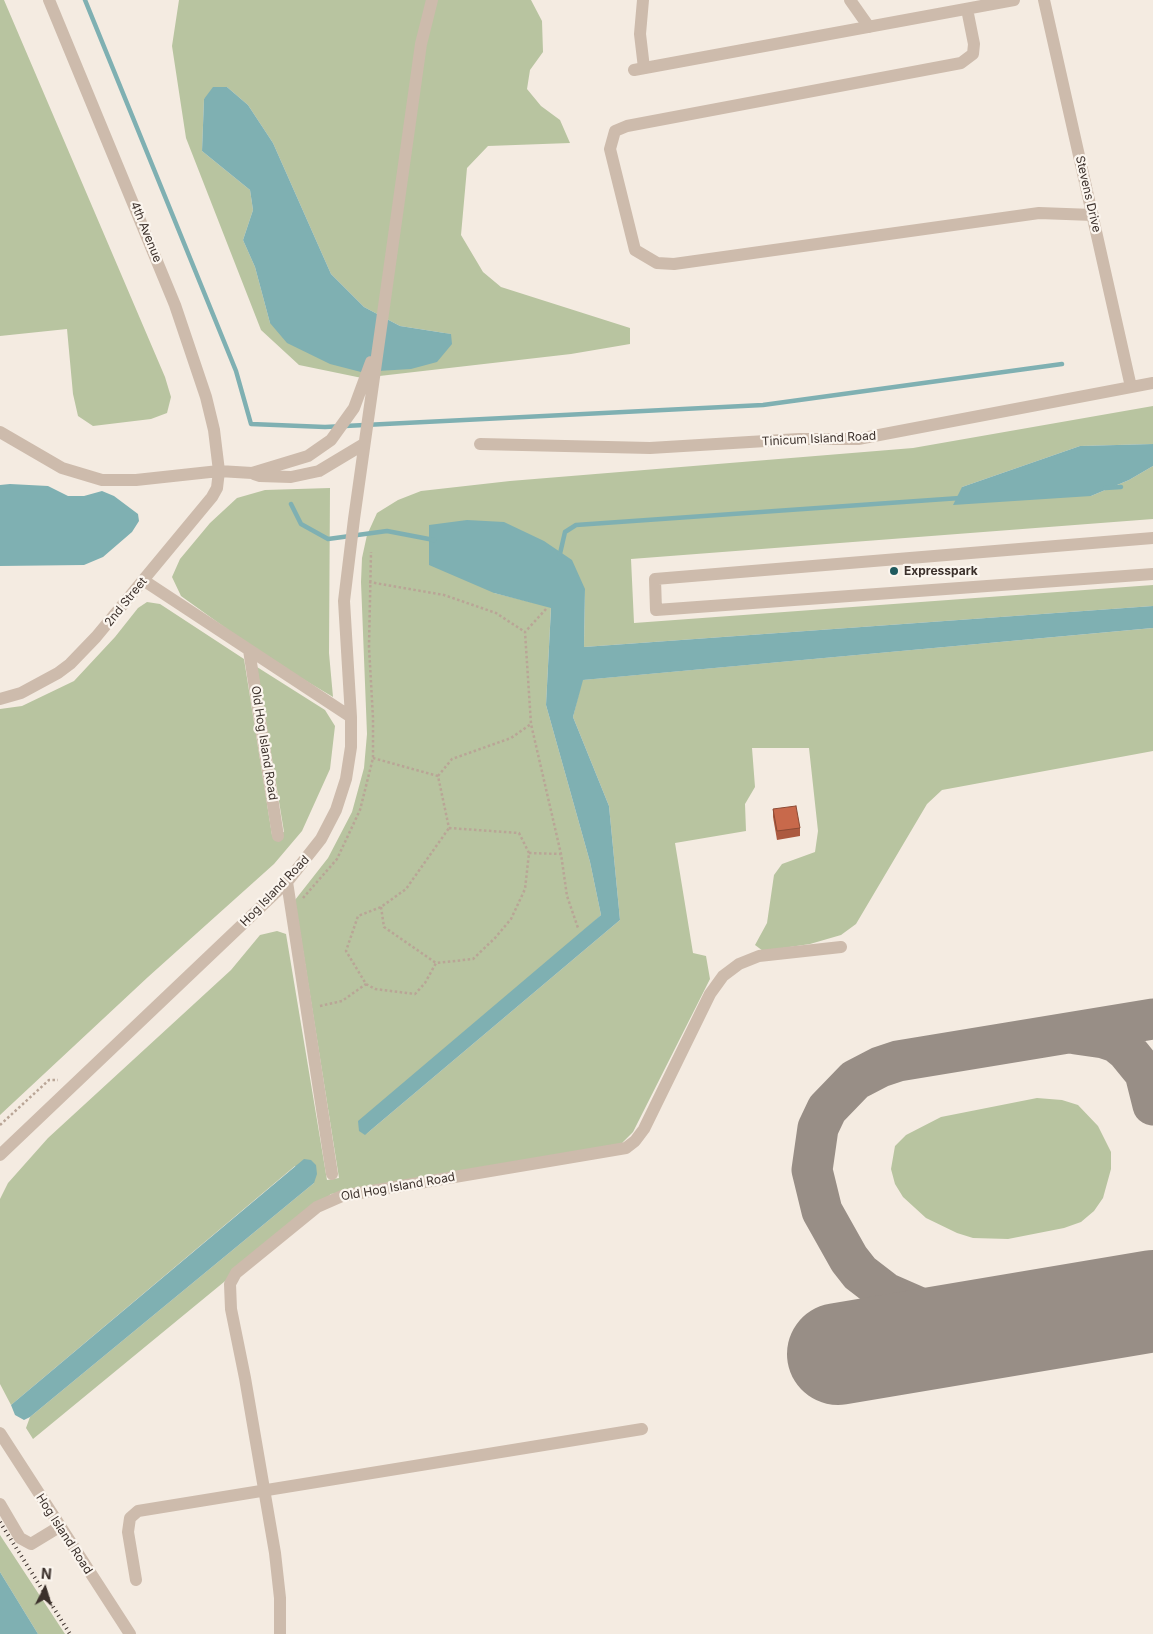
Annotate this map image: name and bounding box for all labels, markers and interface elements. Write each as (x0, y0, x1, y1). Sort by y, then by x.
street label: Stevens Drive (1072, 154, 1104, 234)
street label: 4th Avenue (127, 199, 165, 265)
street label: Tinicum Island Road (761, 429, 877, 449)
place label: Expresspark (904, 564, 978, 578)
marker: Expresspark (888, 565, 900, 577)
street label: 2nd Street (102, 575, 150, 629)
street label: Old Hog Island Road (248, 685, 280, 801)
street label: Hog Island Road (238, 853, 312, 929)
street label: Old Hog Island Road (340, 1170, 456, 1204)
street label: Hog Island Road (33, 1491, 95, 1577)
north arrow (20, 1564, 70, 1614)
text: N (40, 1565, 52, 1582)

